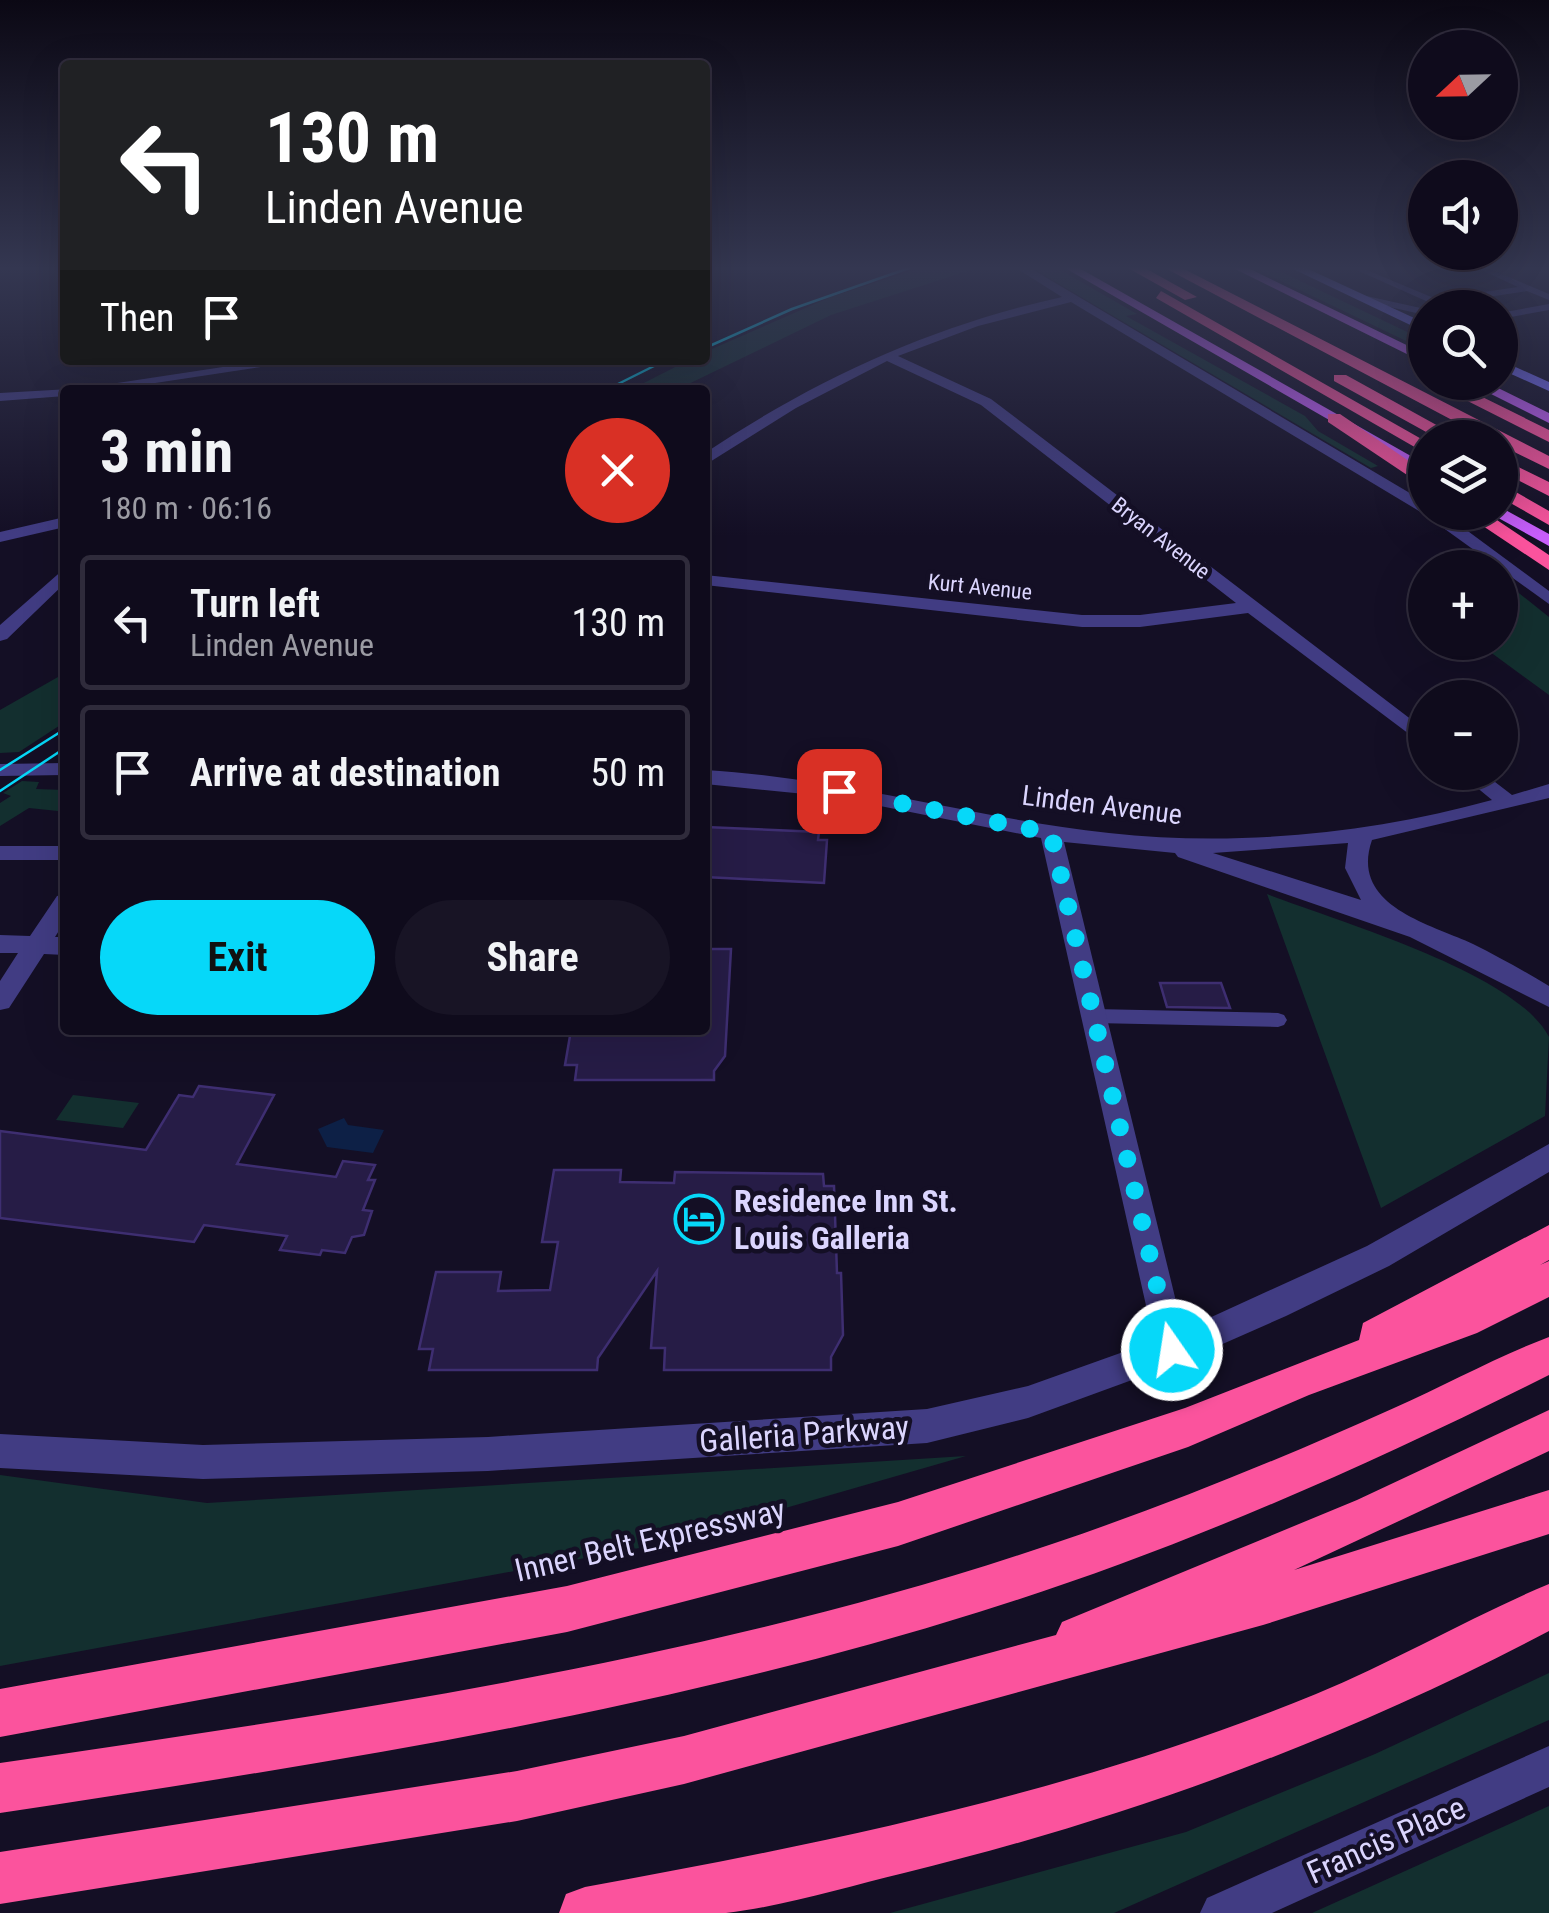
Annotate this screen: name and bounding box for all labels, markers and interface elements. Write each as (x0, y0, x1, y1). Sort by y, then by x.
north arrow (1408, 30, 1518, 140)
map controls (1408, 30, 1518, 790)
text: 130 m (265, 97, 439, 179)
icon: left (100, 100, 230, 230)
button: sound (1408, 160, 1518, 270)
text: Linden Avenue (265, 181, 524, 234)
icon: arrive (194, 290, 249, 345)
button: search (1408, 290, 1518, 400)
text: Then (100, 296, 174, 340)
text: 3 min (100, 416, 233, 487)
button: close (565, 418, 670, 523)
button: layers (1408, 420, 1518, 530)
text: 180 m · 06:16 (100, 489, 272, 527)
street label: Bryan Avenue (1107, 492, 1215, 584)
button: + (1408, 550, 1518, 660)
street label: Kurt Avenue (927, 569, 1033, 605)
text: Turn left (190, 582, 320, 626)
icon: left (105, 595, 160, 650)
text: 130 m (571, 601, 665, 645)
text: Linden Avenue (190, 626, 374, 664)
button: − (1408, 680, 1518, 790)
icon: arrive (105, 745, 160, 800)
pin (797, 749, 882, 834)
text: Arrive at destination (190, 751, 500, 795)
text: 50 m (590, 751, 665, 795)
icon: arrive (812, 764, 867, 819)
street label: Linden Avenue (1020, 779, 1184, 831)
button: Exit (100, 900, 375, 1015)
button: Share (395, 900, 670, 1015)
place label: Residence Inn St. Louis Galleria (734, 1182, 958, 1257)
hotel icon: Residence Inn St. Louis Galleria (673, 1193, 725, 1245)
position arrow (1120, 1298, 1224, 1402)
street label: Galleria Parkway (698, 1408, 910, 1460)
street label: Inner Belt Expressway (511, 1490, 789, 1590)
street label: Francis Place (1301, 1788, 1471, 1892)

